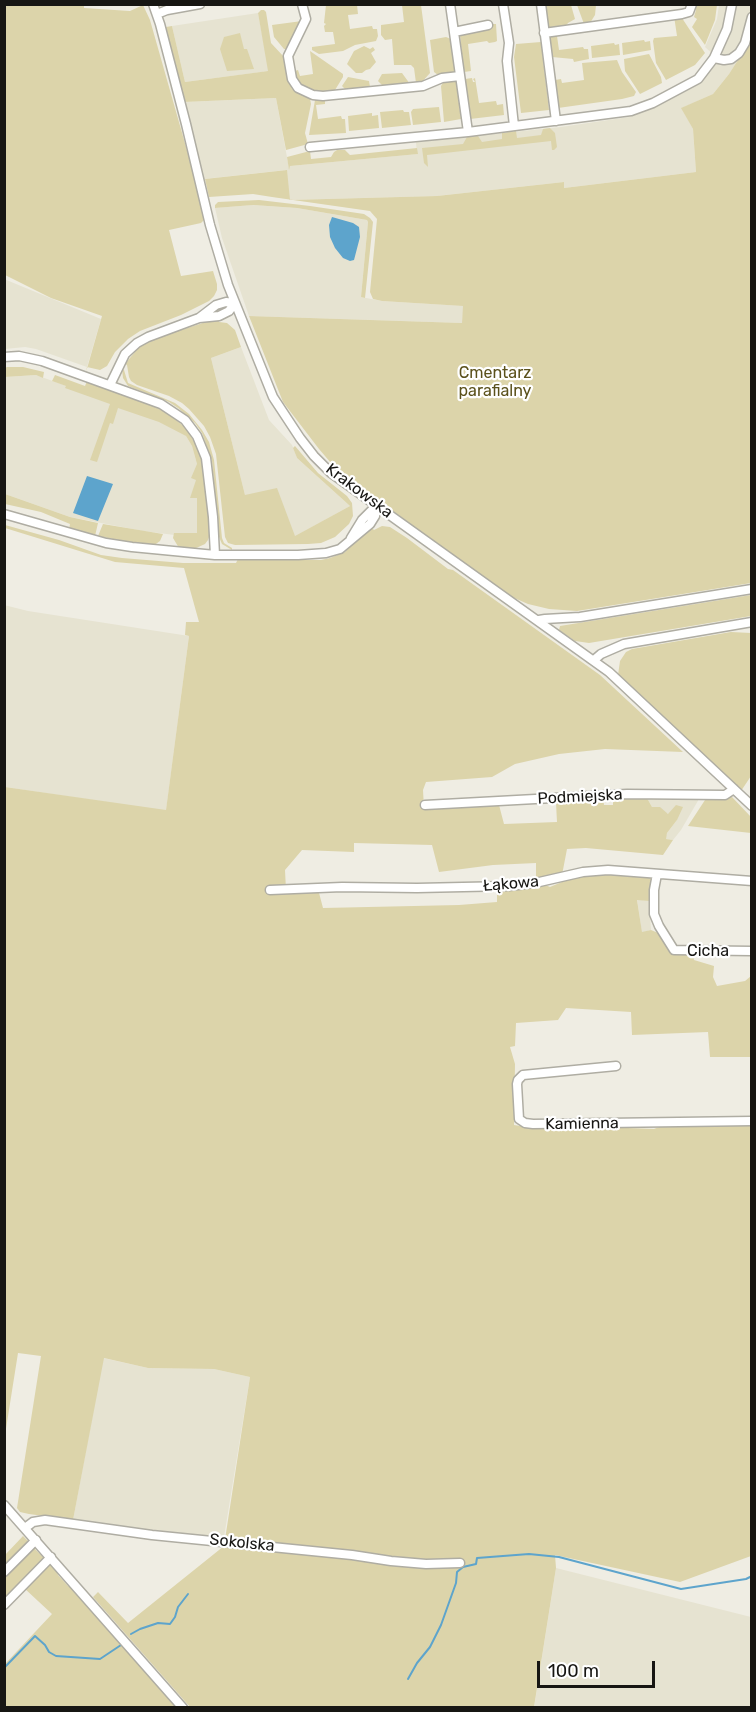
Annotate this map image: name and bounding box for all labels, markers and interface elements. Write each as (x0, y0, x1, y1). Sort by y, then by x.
park label: Cmentarz parafialny (459, 363, 531, 401)
street label: Krakowska (322, 460, 396, 522)
street label: Podmiejska (537, 785, 623, 809)
street label: Łąkowa (482, 872, 540, 896)
street label: Cicha (687, 941, 729, 961)
street label: Kamienna (545, 1114, 619, 1134)
street label: Sokolska (209, 1530, 275, 1556)
scale bar (540, 1649, 658, 1687)
text: 100 m (548, 1660, 599, 1682)

